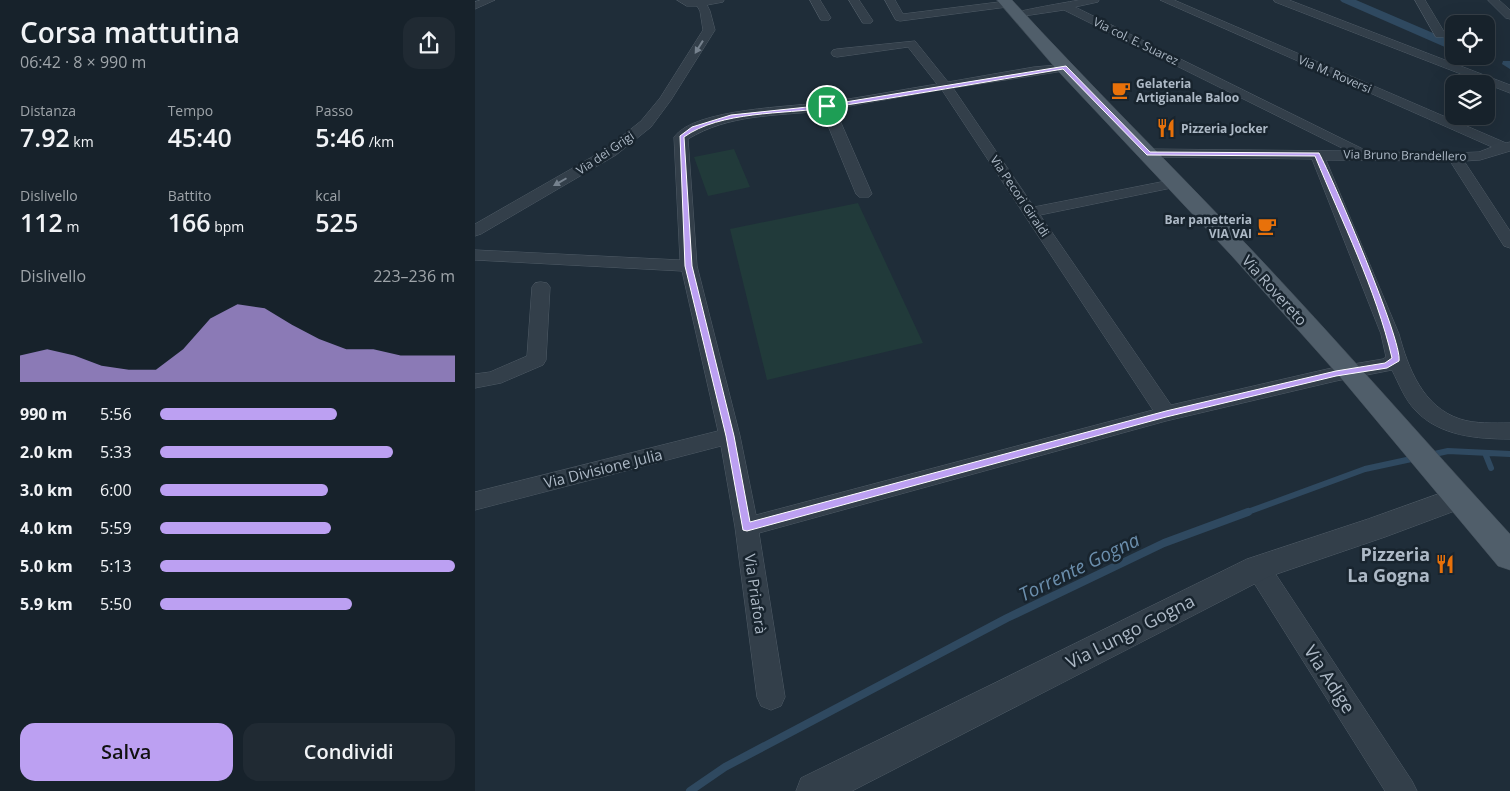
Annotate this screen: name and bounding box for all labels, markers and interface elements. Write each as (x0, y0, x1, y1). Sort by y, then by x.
text: Corsa mattutina (20, 13, 240, 51)
street label: Via col. E. Suarez (1090, 13, 1182, 69)
map controls (1445, 15, 1495, 125)
button: locate (1445, 15, 1495, 65)
button: share (403, 17, 455, 69)
one-way arrow (694, 40, 703, 53)
text: 06:42 · 8 × 990 m (20, 51, 146, 73)
street label: Via M. Roversi (1296, 51, 1374, 97)
place label: Gelateria Artigianale Baloo (1136, 75, 1239, 106)
button: layers (1445, 75, 1495, 125)
cafe icon: Gelateria Artigianale Baloo (1110, 79, 1132, 101)
pin (806, 85, 848, 127)
icon: arrive (813, 92, 841, 120)
text: Distanza (20, 101, 76, 120)
text: Tempo (168, 101, 213, 120)
text: Passo (315, 101, 353, 120)
restaurant icon: Pizzeria Jocker (1155, 117, 1177, 139)
text: 7.92 (20, 120, 70, 154)
text: 45:40 (168, 120, 232, 154)
text: 5:46 (315, 120, 365, 154)
place label: Pizzeria Jocker (1181, 120, 1269, 137)
street label: Via dei Grigi (573, 127, 637, 179)
text: km (70, 132, 94, 151)
text: /km (365, 132, 394, 151)
street label: Via Bruno Brandellero (1343, 145, 1467, 165)
street label: Via Pecori Giraldi (986, 152, 1054, 240)
one-way arrow (553, 177, 566, 186)
text: Dislivello (20, 186, 78, 205)
text: Battito (168, 186, 211, 205)
text: kcal (315, 186, 341, 205)
text: 112 (20, 205, 63, 239)
text: 166 (168, 205, 211, 239)
text: 525 (315, 205, 358, 239)
place label: Bar panetteria VIA VAI (1164, 211, 1252, 242)
cafe icon: Bar panetteria VIA VAI (1256, 215, 1278, 237)
text: m (63, 217, 80, 236)
text: bpm (211, 217, 244, 236)
street label: Via Rovereto (1238, 251, 1312, 329)
text: Dislivello (20, 265, 86, 287)
text: 223–236 m (373, 265, 455, 287)
text: 990 m (20, 403, 67, 425)
text: 5:56 (100, 403, 132, 425)
text: 2.0 km (20, 441, 73, 463)
text: 5:33 (100, 441, 132, 463)
street label: Via Divisione Julia (542, 444, 664, 492)
text: 3.0 km (20, 479, 73, 501)
text: 6:00 (100, 479, 132, 501)
text: 4.0 km (20, 517, 73, 539)
text: 5:59 (100, 517, 132, 539)
water label: Torrente Gogna (1014, 526, 1144, 607)
place label: Pizzeria La Gogna (1347, 542, 1430, 587)
street label: Via Priaforà (740, 553, 772, 635)
restaurant icon: Pizzeria La Gogna (1434, 553, 1456, 575)
text: 5.0 km (20, 555, 73, 577)
text: 5:13 (100, 555, 132, 577)
street label: Via Lungo Gogna (1062, 588, 1198, 674)
text: 5.9 km (20, 593, 73, 615)
text: 5:50 (100, 593, 132, 615)
street label: Via Adige (1299, 640, 1361, 718)
button: Salva (20, 723, 233, 781)
button: Condividi (243, 723, 455, 781)

